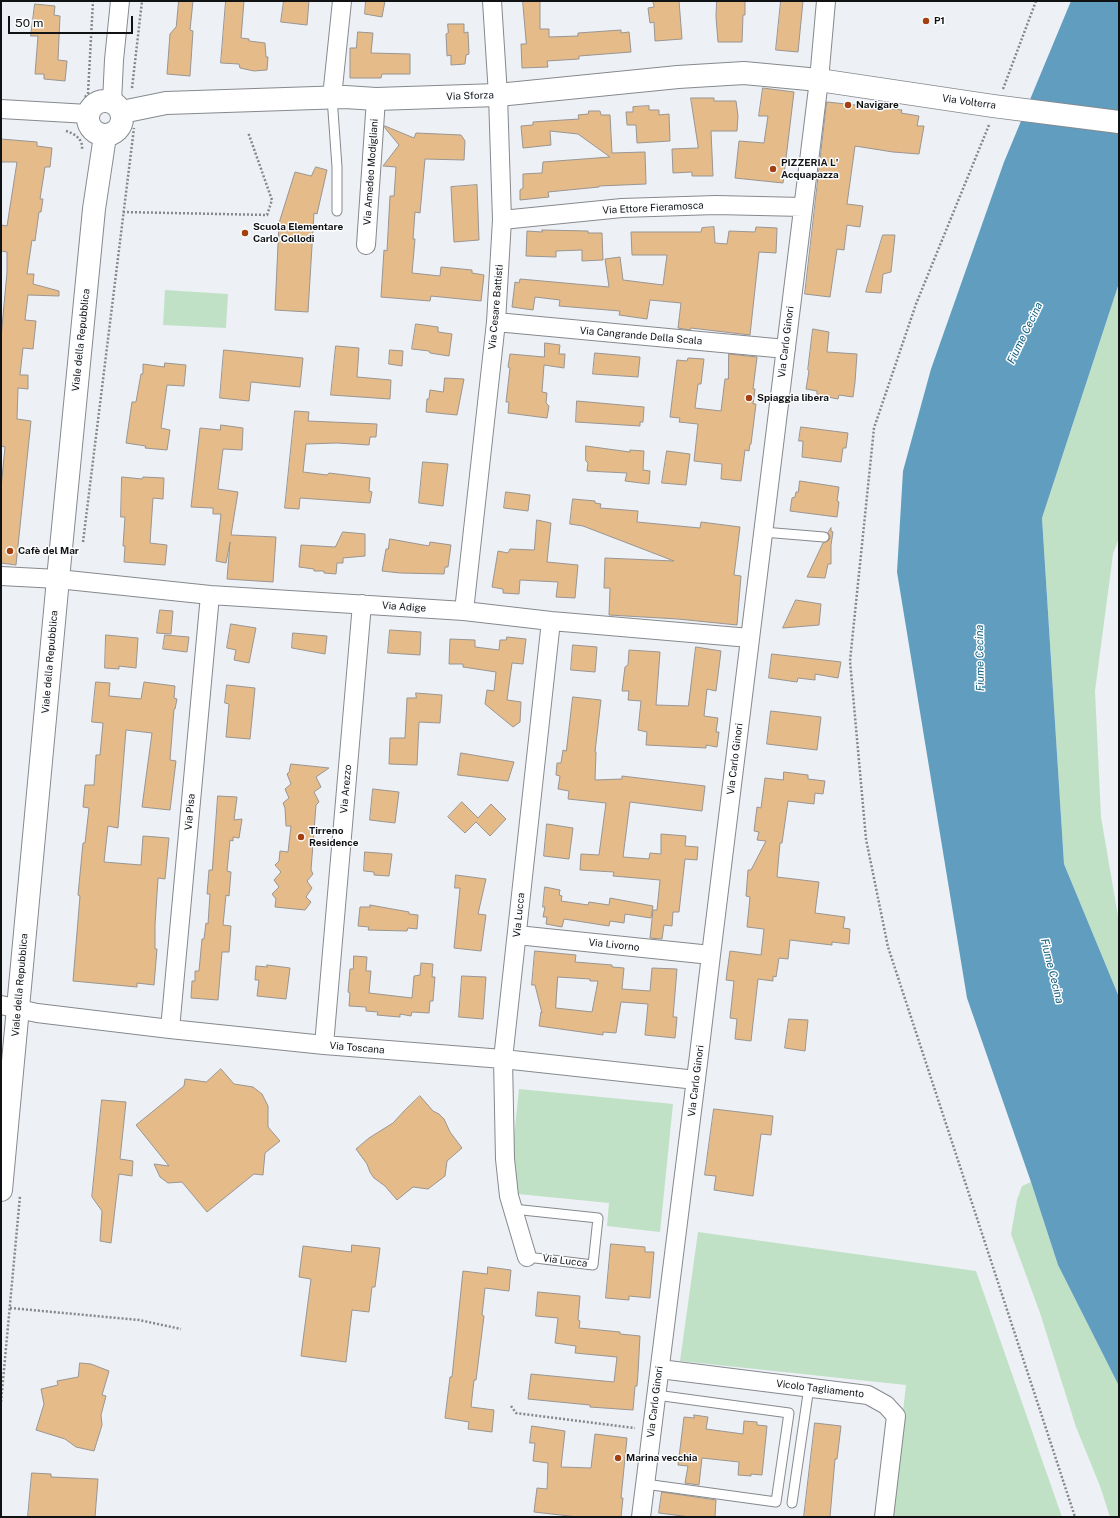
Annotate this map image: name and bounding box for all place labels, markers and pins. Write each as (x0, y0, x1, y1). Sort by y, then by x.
place label: P1 (934, 15, 945, 27)
marker: P1 (921, 16, 931, 26)
place label: Navigare (856, 99, 899, 111)
marker: Navigare (843, 100, 853, 110)
place label: PIZZERIA L' Acquapazza (781, 157, 839, 180)
marker: PIZZERIA L' Acquapazza (768, 164, 778, 174)
place label: Scuola Elementare Carlo Collodi (253, 221, 343, 244)
marker: Scuola Elementare Carlo Collodi (240, 228, 250, 238)
place label: Spiaggia libera (757, 392, 829, 404)
marker: Spiaggia libera (744, 393, 754, 403)
place label: Cafè del Mar (18, 545, 79, 557)
marker: Cafè del Mar (5, 546, 15, 556)
place label: Tirreno Residence (309, 825, 358, 848)
marker: Tirreno Residence (296, 832, 306, 842)
place label: Marina vecchia (626, 1452, 697, 1464)
marker: Marina vecchia (613, 1453, 623, 1463)

